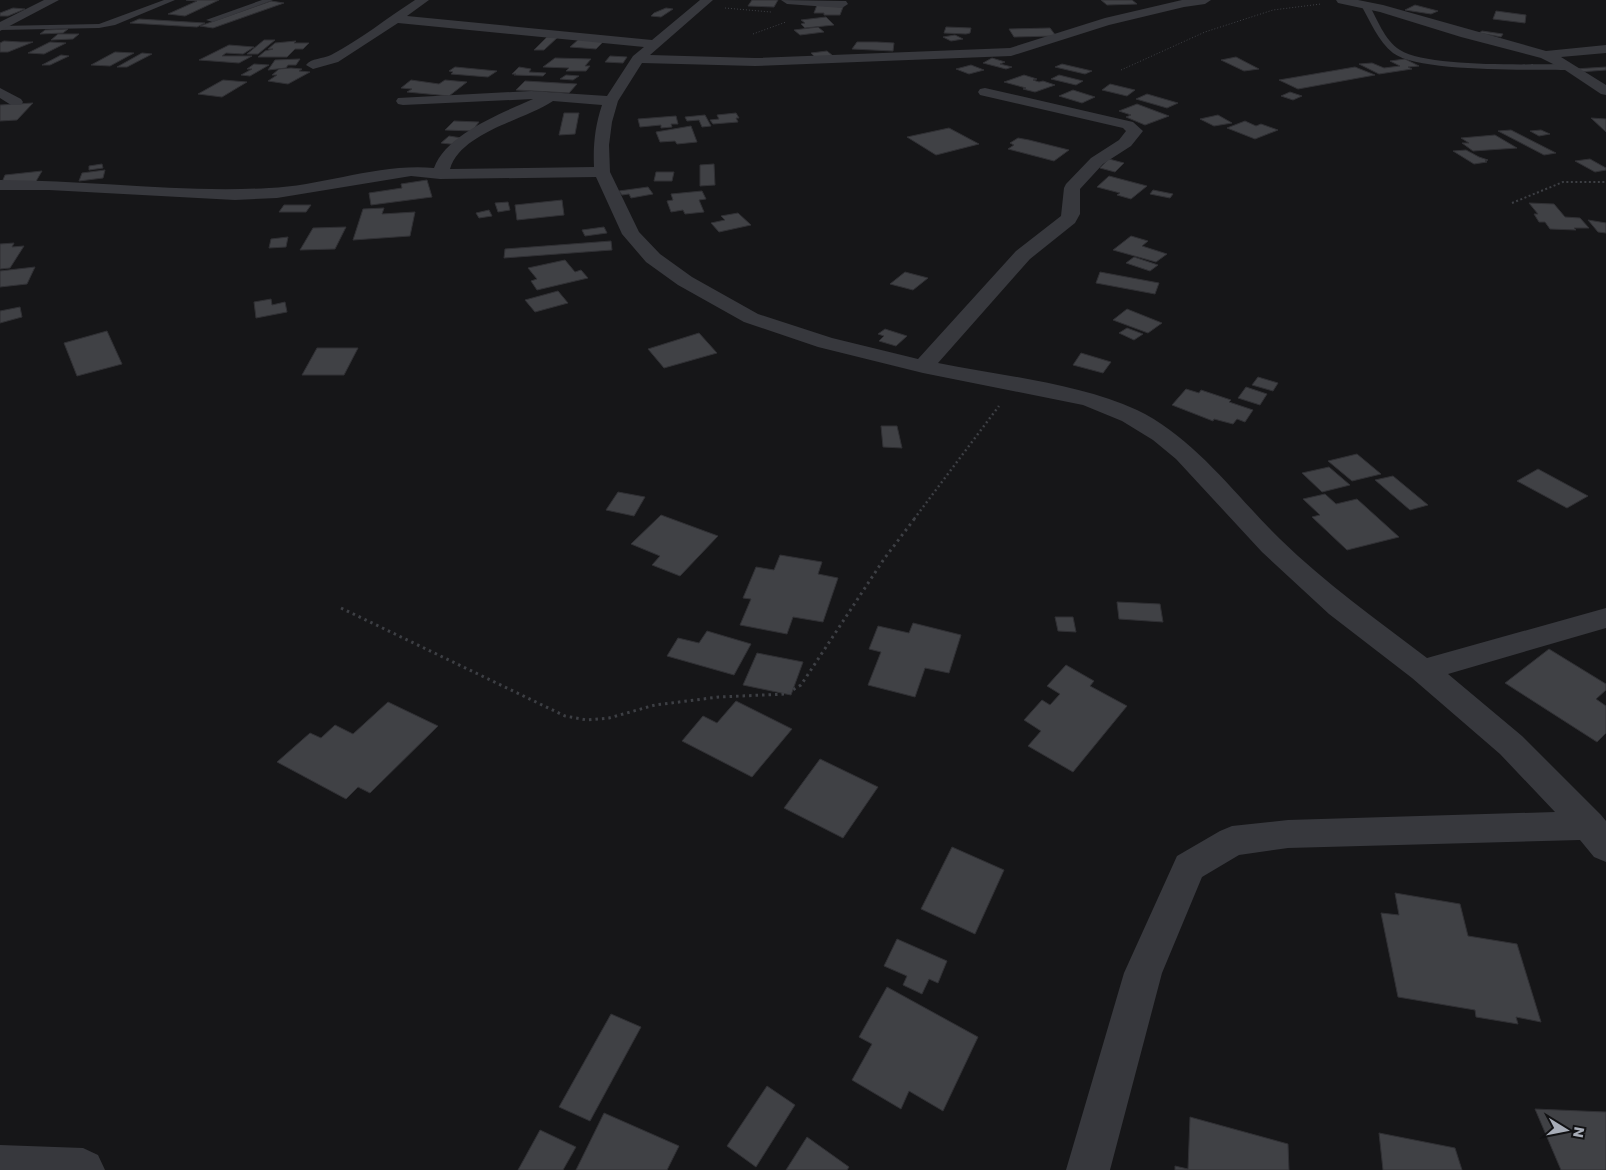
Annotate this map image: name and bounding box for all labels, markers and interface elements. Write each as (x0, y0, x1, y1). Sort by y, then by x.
north arrow (1541, 1105, 1591, 1155)
text: N (1568, 1125, 1590, 1139)

